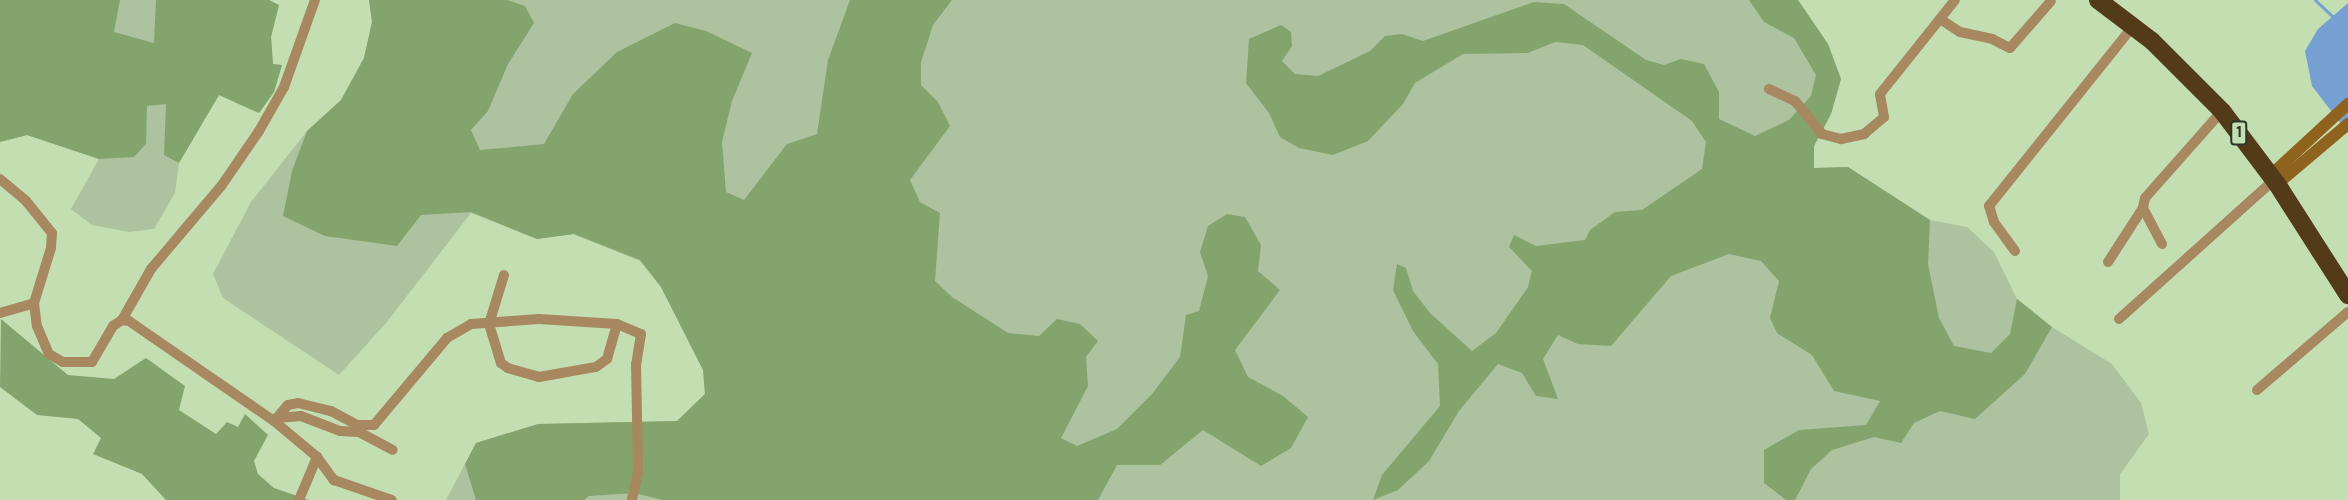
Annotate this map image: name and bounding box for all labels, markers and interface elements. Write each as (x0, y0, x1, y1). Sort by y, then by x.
road number: 1 (2230, 121, 2248, 145)

